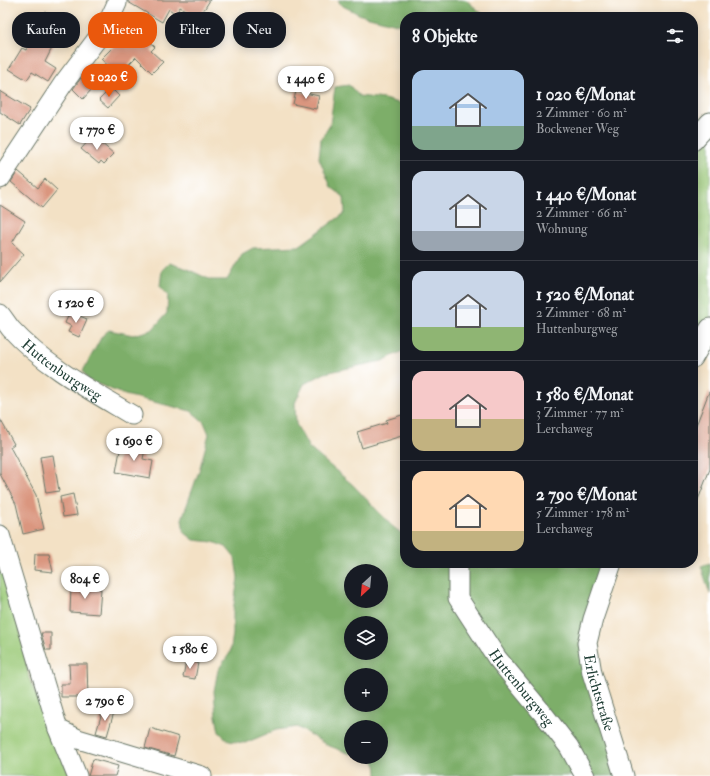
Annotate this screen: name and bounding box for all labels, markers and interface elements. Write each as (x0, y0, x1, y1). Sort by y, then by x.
chip: Kaufen (12, 12, 80, 48)
chip: Mieten (88, 12, 157, 48)
chip: Filter (165, 12, 225, 48)
chip: Neu (233, 12, 286, 48)
icon: filters (664, 25, 686, 47)
text: 8 Objekte (412, 26, 477, 47)
pin: 1 020 € (72, 64, 146, 98)
pin: 1 440 € (269, 66, 343, 100)
text: 1 020 € (90, 69, 128, 85)
text: 1 440 € (287, 71, 325, 87)
text: 1 020 €/Monat (536, 84, 635, 105)
icon: home (444, 86, 492, 134)
text: 2 Zimmer · 60 m² (536, 105, 627, 121)
pin: 1 770 € (60, 117, 134, 151)
text: Bockwener Weg (536, 121, 619, 137)
text: 1 770 € (79, 122, 115, 138)
text: 1 440 €/Monat (536, 184, 636, 205)
icon: home (444, 187, 492, 235)
text: 2 Zimmer · 66 m² (536, 205, 627, 221)
text: Wohnung (536, 221, 588, 237)
text: 1 520 €/Monat (536, 284, 634, 305)
icon: home (444, 287, 492, 335)
pin: 1 520 € (39, 290, 113, 324)
text: 1 520 € (58, 295, 94, 311)
text: 2 Zimmer · 68 m² (536, 305, 626, 321)
text: Huttenburgweg (536, 321, 618, 337)
street label: Huttenburgweg (17, 335, 106, 405)
text: 1 580 €/Monat (536, 384, 633, 405)
icon: home (444, 387, 492, 435)
text: 3 Zimmer · 77 m² (536, 405, 624, 421)
text: Lerchaweg (536, 421, 593, 437)
pin: 1 690 € (97, 428, 171, 462)
text: 1 690 € (115, 433, 153, 449)
text: 2 790 €/Monat (536, 484, 637, 505)
icon: home (444, 487, 492, 535)
text: 5 Zimmer · 178 m² (536, 505, 629, 521)
text: Lerchaweg (536, 521, 593, 537)
north arrow (344, 564, 388, 608)
map controls (344, 564, 388, 764)
pin: 804 € (57, 566, 113, 600)
text: 804 € (70, 571, 100, 587)
button: layers (344, 616, 388, 660)
pin: 1 580 € (153, 636, 227, 670)
text: 1 580 € (172, 641, 208, 657)
street label: Huttenburgweg (484, 646, 559, 731)
street label: Erlichtstraße (579, 653, 618, 733)
button: + (344, 668, 388, 712)
pin: 2 790 € (68, 688, 142, 722)
text: 2 790 € (86, 693, 124, 709)
button: − (344, 720, 388, 764)

